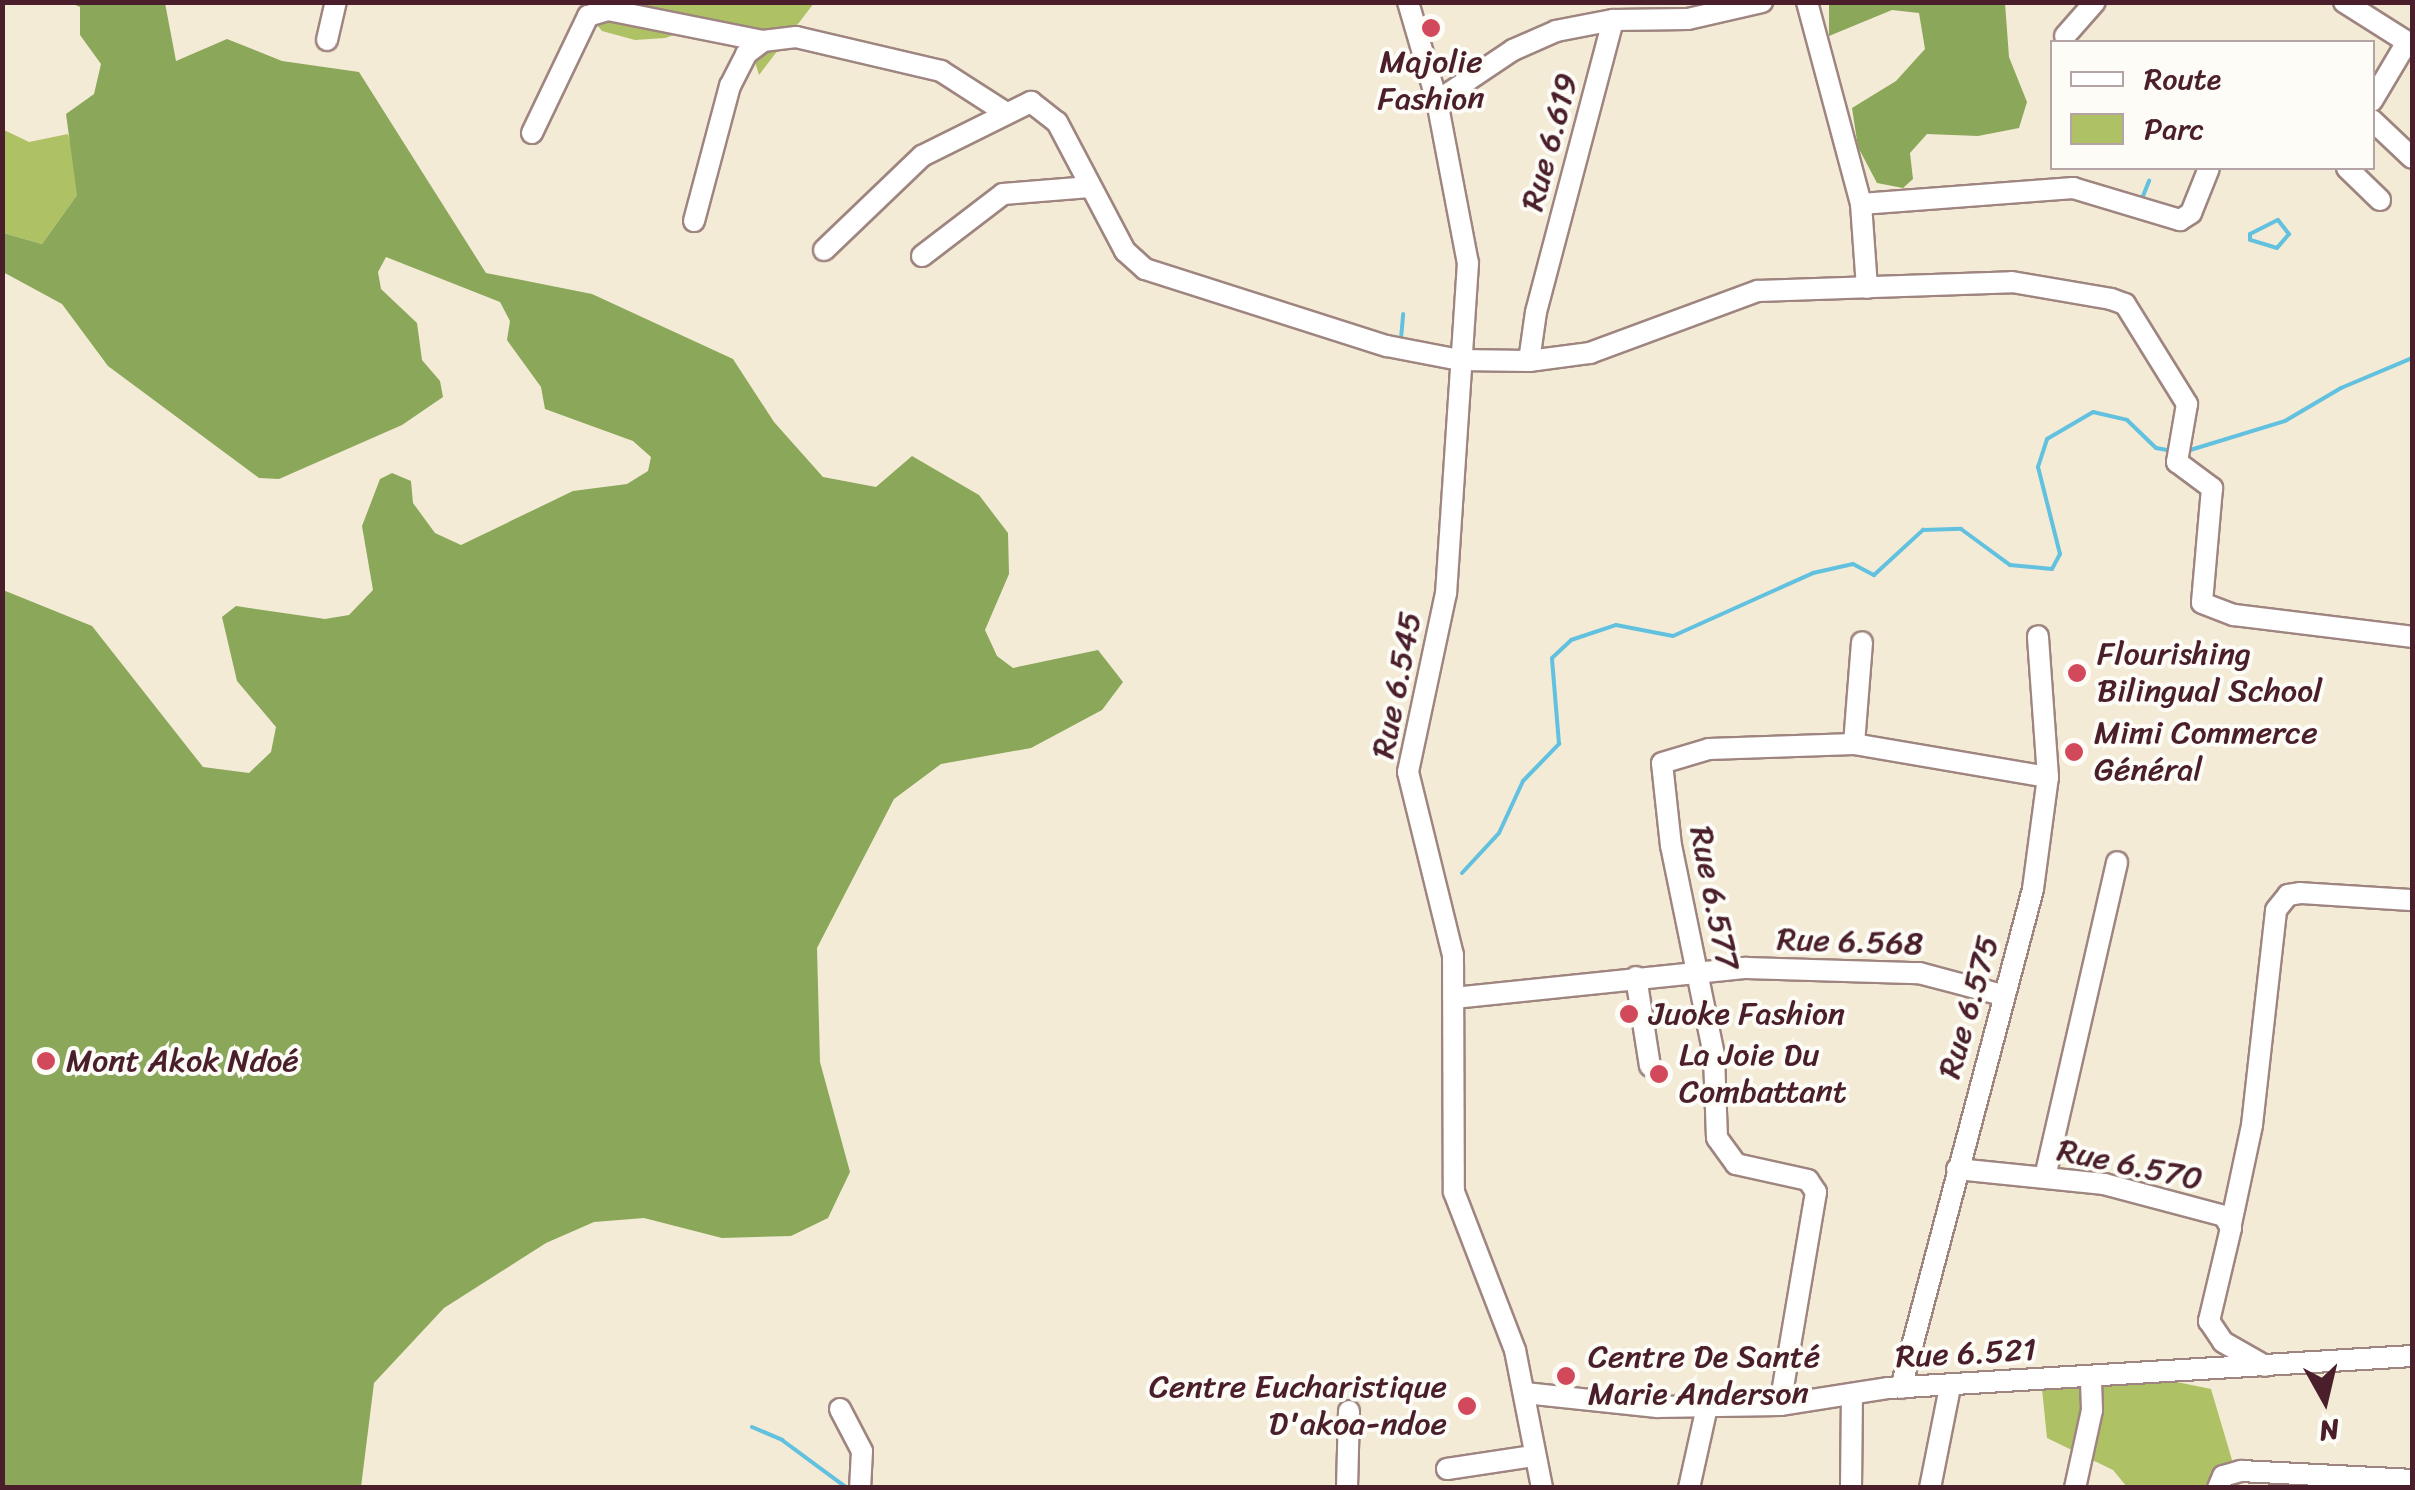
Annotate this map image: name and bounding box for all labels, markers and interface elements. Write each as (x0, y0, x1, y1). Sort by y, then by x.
marker: Majolie Fashion (1420, 17, 1442, 39)
legend (2050, 40, 2375, 170)
place label: Majolie Fashion (1377, 44, 1485, 119)
text: Route (2144, 52, 2221, 106)
street label: Rue 6.619 (1513, 69, 1587, 215)
text: Parc (2144, 102, 2205, 156)
street label: Rue 6.545 (1364, 609, 1430, 761)
place label: Flourishing Bilingual School (2097, 636, 2323, 711)
marker: Flourishing Bilingual School (2066, 662, 2088, 684)
place label: Mimi Commerce Général (2094, 715, 2317, 790)
marker: Mimi Commerce Général (2063, 741, 2085, 763)
street label: Rue 6.577 (1681, 823, 1747, 973)
street label: Rue 6.568 (1776, 920, 1924, 964)
street label: Rue 6.575 (1930, 931, 2008, 1083)
place label: Juoke Fashion (1649, 995, 1845, 1033)
marker: Juoke Fashion (1618, 1003, 1640, 1025)
place label: La Joie Du Combattant (1679, 1037, 1847, 1112)
place label: Mont Akok Ndoé (66, 1042, 299, 1080)
marker: Mont Akok Ndoé (35, 1050, 57, 1072)
marker: La Joie Du Combattant (1648, 1063, 1670, 1085)
street label: Rue 6.570 (2054, 1131, 2206, 1199)
street label: Rue 6.521 (1895, 1331, 2037, 1377)
place label: Centre De Santé Marie Anderson (1588, 1339, 1821, 1414)
north arrow (2275, 1350, 2375, 1450)
marker: Centre De Santé Marie Anderson (1553, 1363, 1579, 1389)
place label: Centre Eucharistique D'akoa-ndoe (1150, 1369, 1447, 1444)
marker: Centre Eucharistique D'akoa-ndoe (1456, 1395, 1478, 1417)
text: N (2316, 1405, 2342, 1456)

